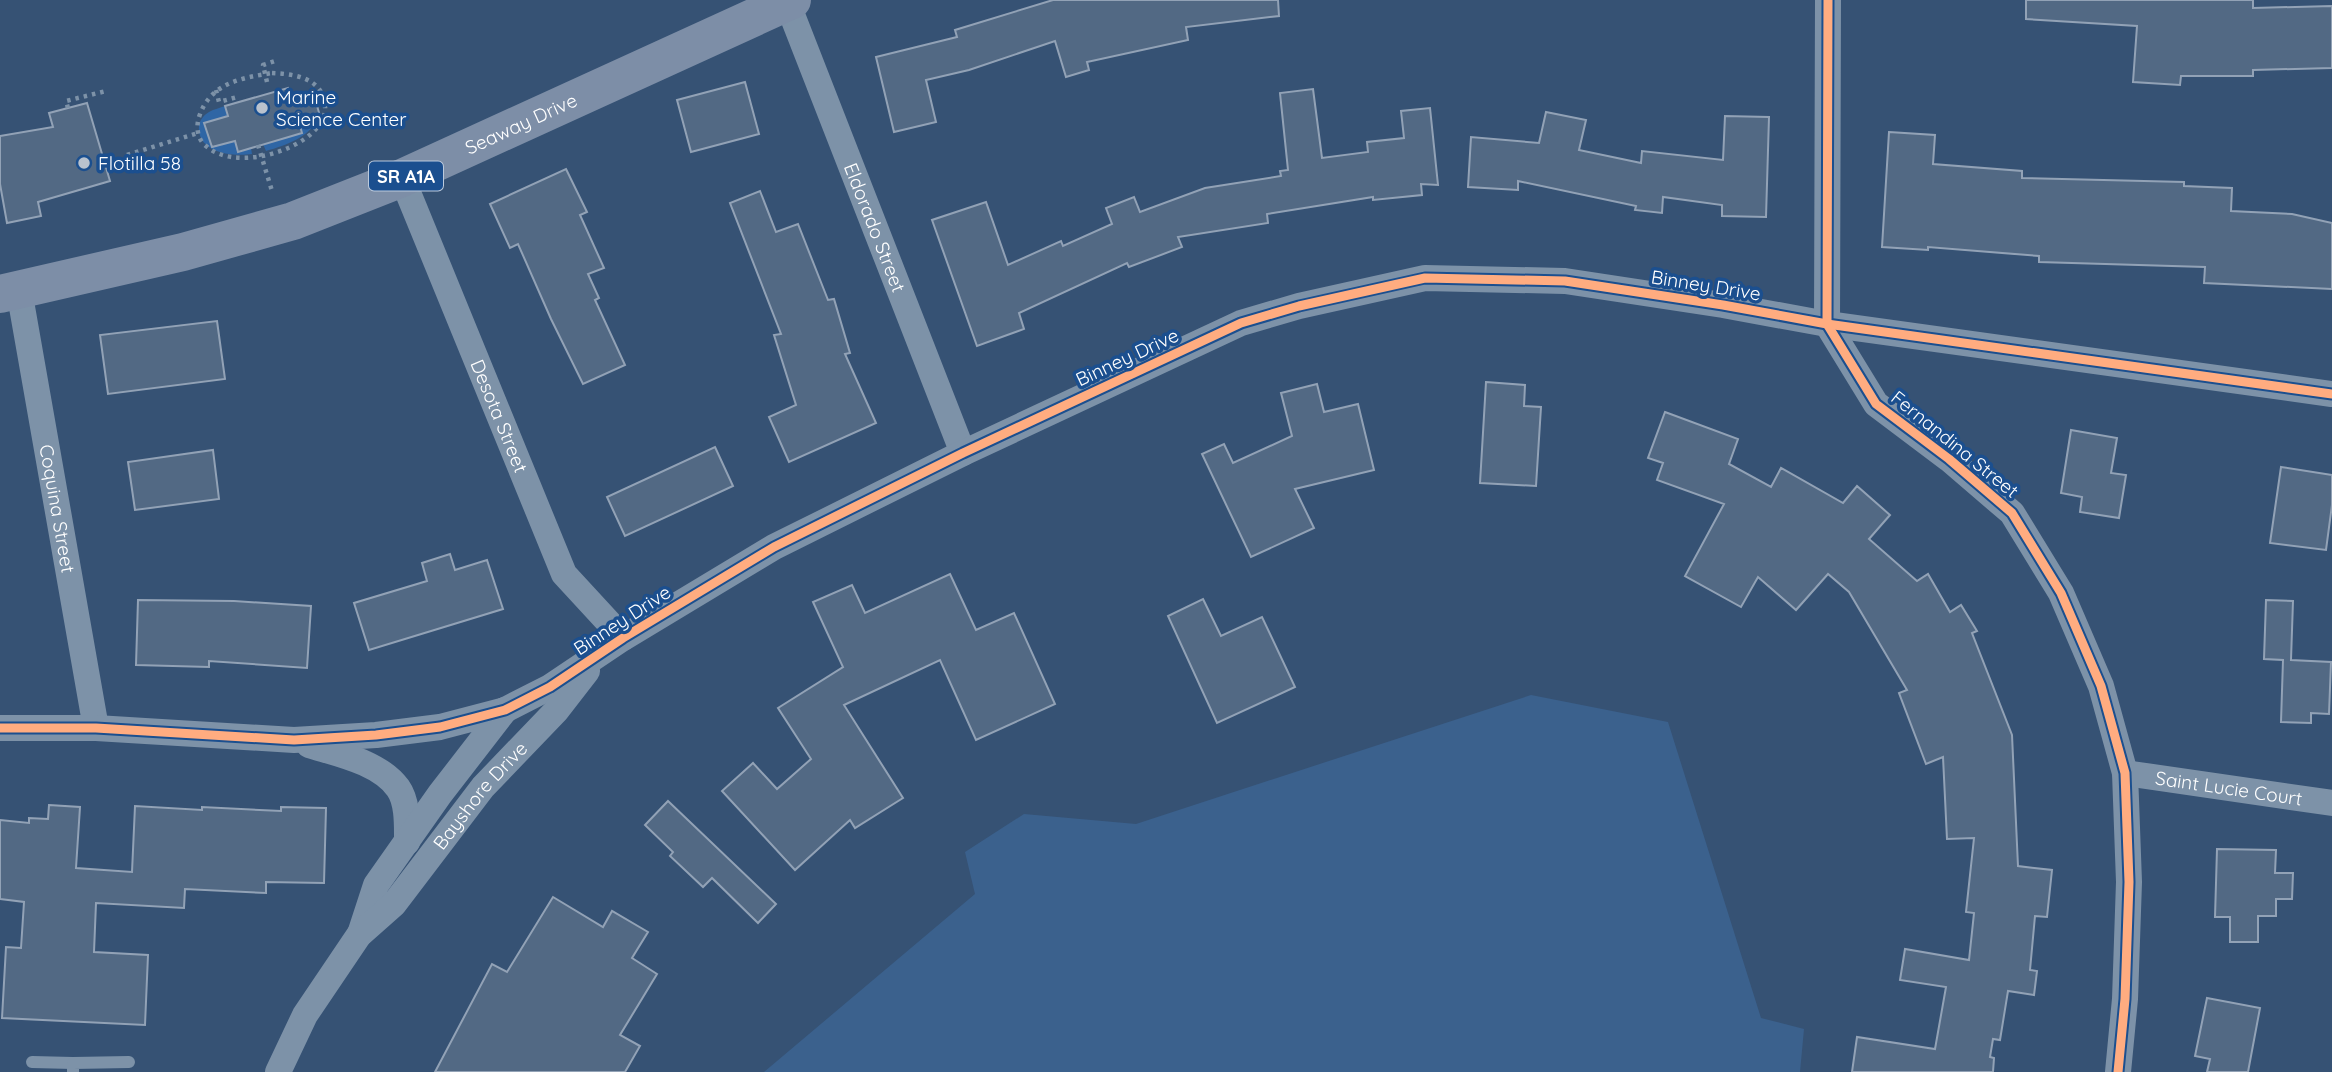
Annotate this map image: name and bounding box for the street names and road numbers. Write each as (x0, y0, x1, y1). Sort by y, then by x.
street label: Seaway Drive (461, 88, 581, 160)
street label: Eldorado Street (839, 159, 911, 296)
road number: SR A1A (369, 162, 443, 190)
street label: Binney Drive (1649, 264, 1763, 306)
street label: Binney Drive (1072, 323, 1182, 391)
street label: Desota Street (465, 356, 533, 476)
street label: Fernandina Street (1886, 385, 2024, 503)
street label: Coquina Street (34, 443, 81, 575)
street label: Binney Drive (569, 580, 675, 660)
street label: Bayshore Drive (428, 736, 532, 854)
street label: Saint Lucie Court (2154, 766, 2304, 811)

